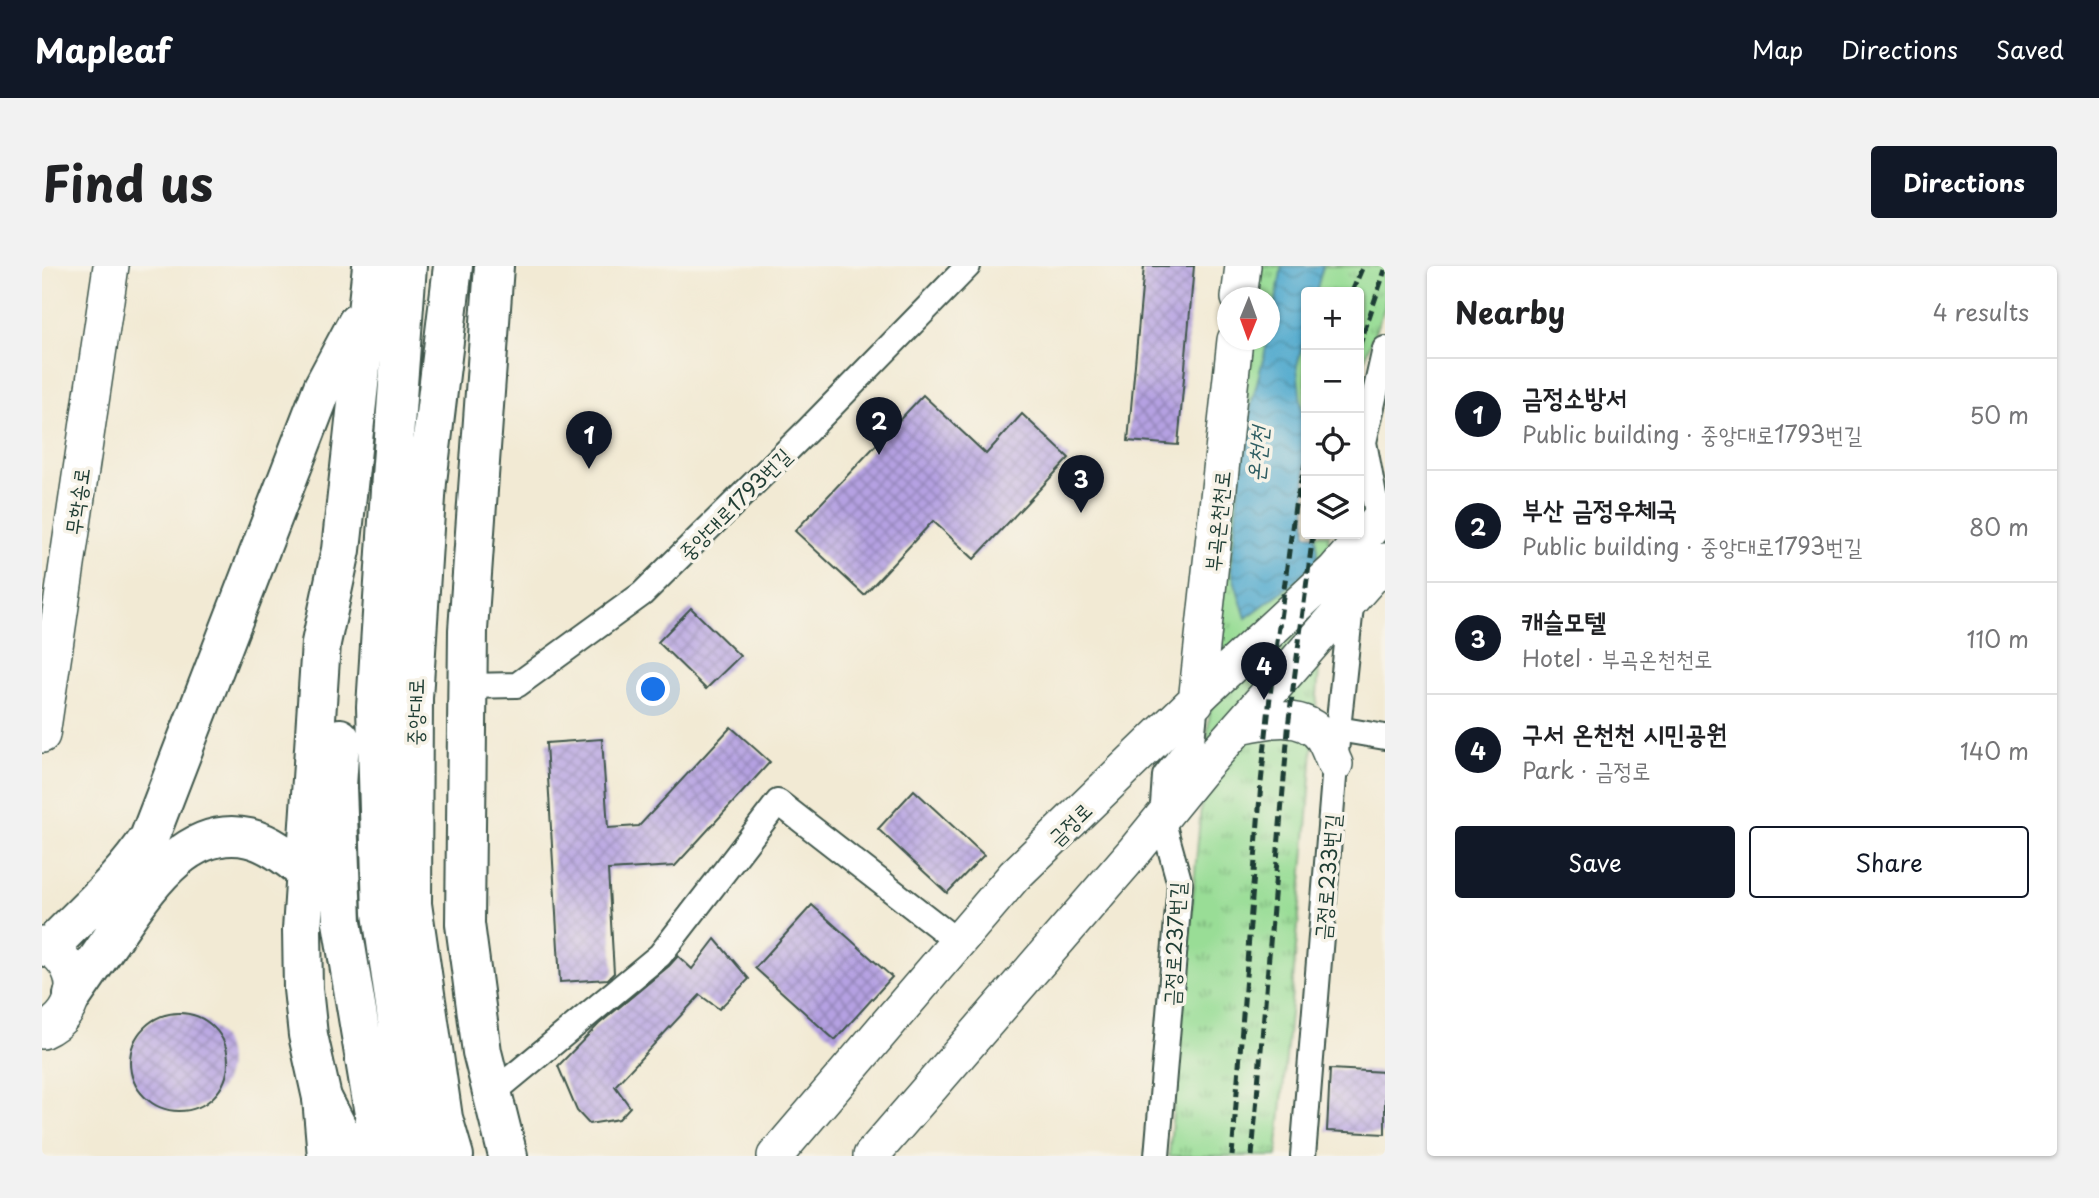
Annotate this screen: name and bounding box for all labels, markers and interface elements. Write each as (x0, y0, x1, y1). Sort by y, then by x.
text: Mapleaf (35, 24, 171, 74)
text: Map (1752, 31, 1803, 67)
text: Directions (1841, 31, 1958, 67)
text: Saved (1996, 31, 2064, 67)
text: Find us (42, 145, 213, 219)
button: Directions (1871, 146, 2057, 218)
north arrow (1217, 287, 1280, 350)
map controls (1301, 287, 1364, 539)
button: + (1301, 287, 1364, 350)
text: Nearby (1455, 289, 1565, 334)
text: 4 results (1933, 294, 2029, 329)
button: − (1301, 350, 1364, 413)
text: 금정소방서 (1522, 377, 1627, 416)
pin: 2 (856, 397, 902, 455)
text: 1 (1473, 397, 1484, 432)
text: 50 m (1969, 397, 2029, 432)
pin: 1 (566, 411, 612, 469)
button: locate (1301, 413, 1364, 476)
text: Public building · 중앙대로1793번길 (1522, 416, 1862, 451)
water label: 온천천 (1236, 422, 1276, 483)
street label: 중앙대로1793번길 (670, 439, 798, 567)
pin: 3 (1058, 455, 1104, 513)
street label: 무학송로 (55, 465, 97, 537)
street label: 부곡온천천로 (1195, 469, 1237, 573)
button: layers (1301, 476, 1364, 539)
text: 부산 금정우체국 (1522, 489, 1677, 528)
text: 2 (1470, 509, 1486, 544)
text: 80 m (1969, 509, 2029, 544)
text: Public building · 중앙대로1793번길 (1522, 528, 1862, 563)
text: 캐슬모텔 (1522, 601, 1606, 640)
text: 3 (1470, 621, 1486, 656)
text: 110 m (1967, 621, 2029, 656)
text: Hotel · 부곡온천천로 (1522, 640, 1713, 675)
pin: 4 (1241, 642, 1287, 700)
your location (636, 672, 670, 706)
street label: 중앙대로 (397, 678, 431, 746)
text: 구서 온천천 시민공원 (1522, 713, 1727, 752)
text: 4 (1470, 733, 1486, 768)
text: 140 m (1960, 733, 2029, 768)
text: Park · 금정로 (1522, 752, 1651, 787)
street label: 금정로 (1040, 794, 1098, 852)
street label: 금정로233번길 (1305, 812, 1347, 941)
button: Save (1455, 826, 1735, 898)
button: Share (1749, 826, 2029, 898)
street label: 금정로237번길 (1154, 881, 1192, 1007)

